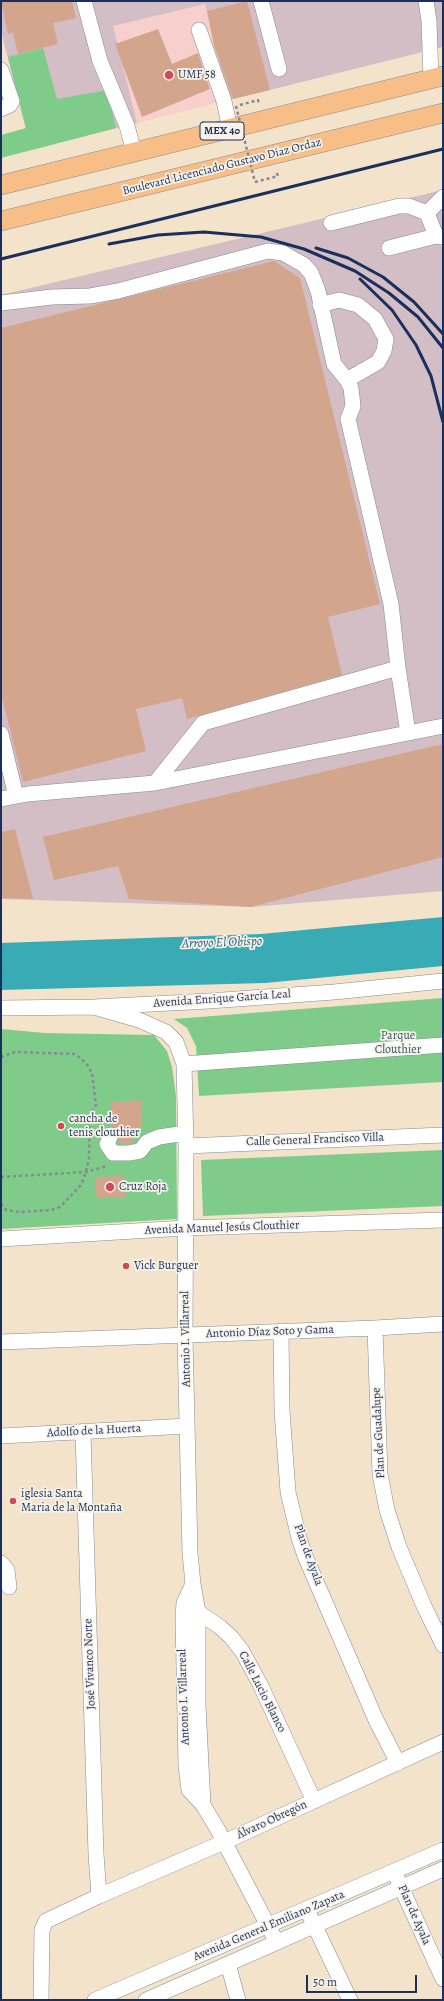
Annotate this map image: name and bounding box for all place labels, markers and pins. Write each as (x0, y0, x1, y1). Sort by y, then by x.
place label: UMF 58 (178, 68, 216, 82)
marker: UMF 58 (163, 69, 175, 81)
place label: cancha de tenis clouthier (69, 1112, 140, 1140)
marker: cancha de tenis clouthier (56, 1121, 66, 1131)
place label: Cruz Roja (119, 1180, 167, 1194)
marker: Cruz Roja (104, 1181, 116, 1193)
place label: Vick Burguer (134, 1259, 198, 1273)
marker: Vick Burguer (121, 1261, 131, 1271)
place label: iglesia Santa Maria de la Montaña (21, 1487, 122, 1515)
marker: iglesia Santa Maria de la Montaña (8, 1496, 18, 1506)

